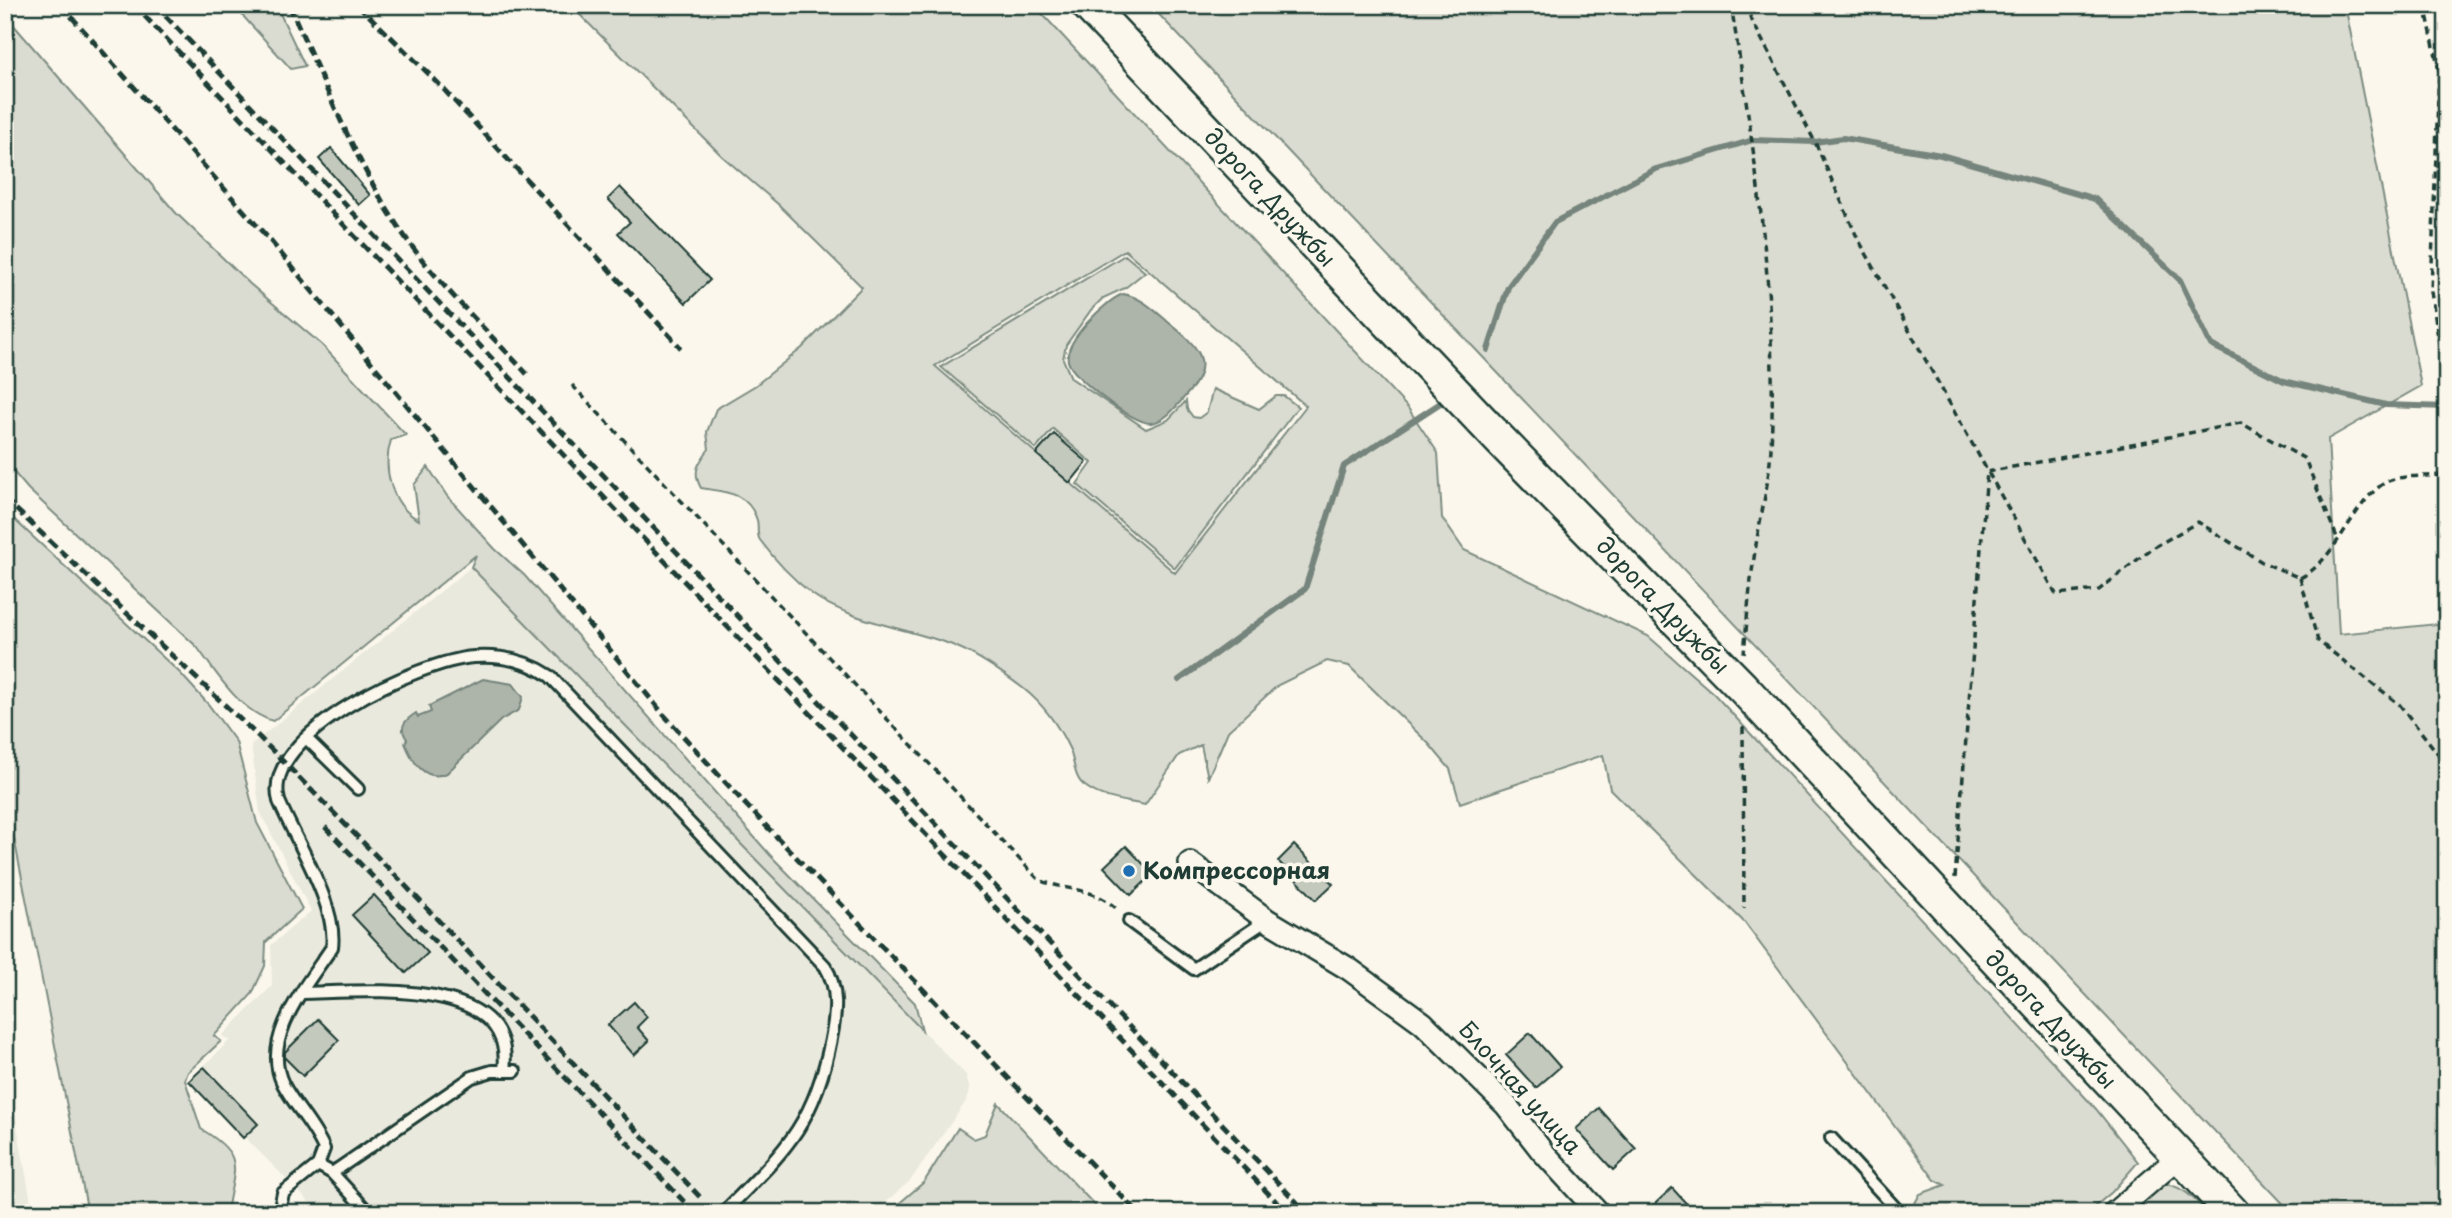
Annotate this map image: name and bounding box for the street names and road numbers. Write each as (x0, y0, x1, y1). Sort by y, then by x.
street label: дорога Дружбы (1197, 120, 1345, 274)
street label: дорога Дружбы (1589, 529, 1739, 681)
street label: дорога Дружбы (1978, 942, 2126, 1096)
street label: Блочная улица (1452, 1012, 1591, 1162)

